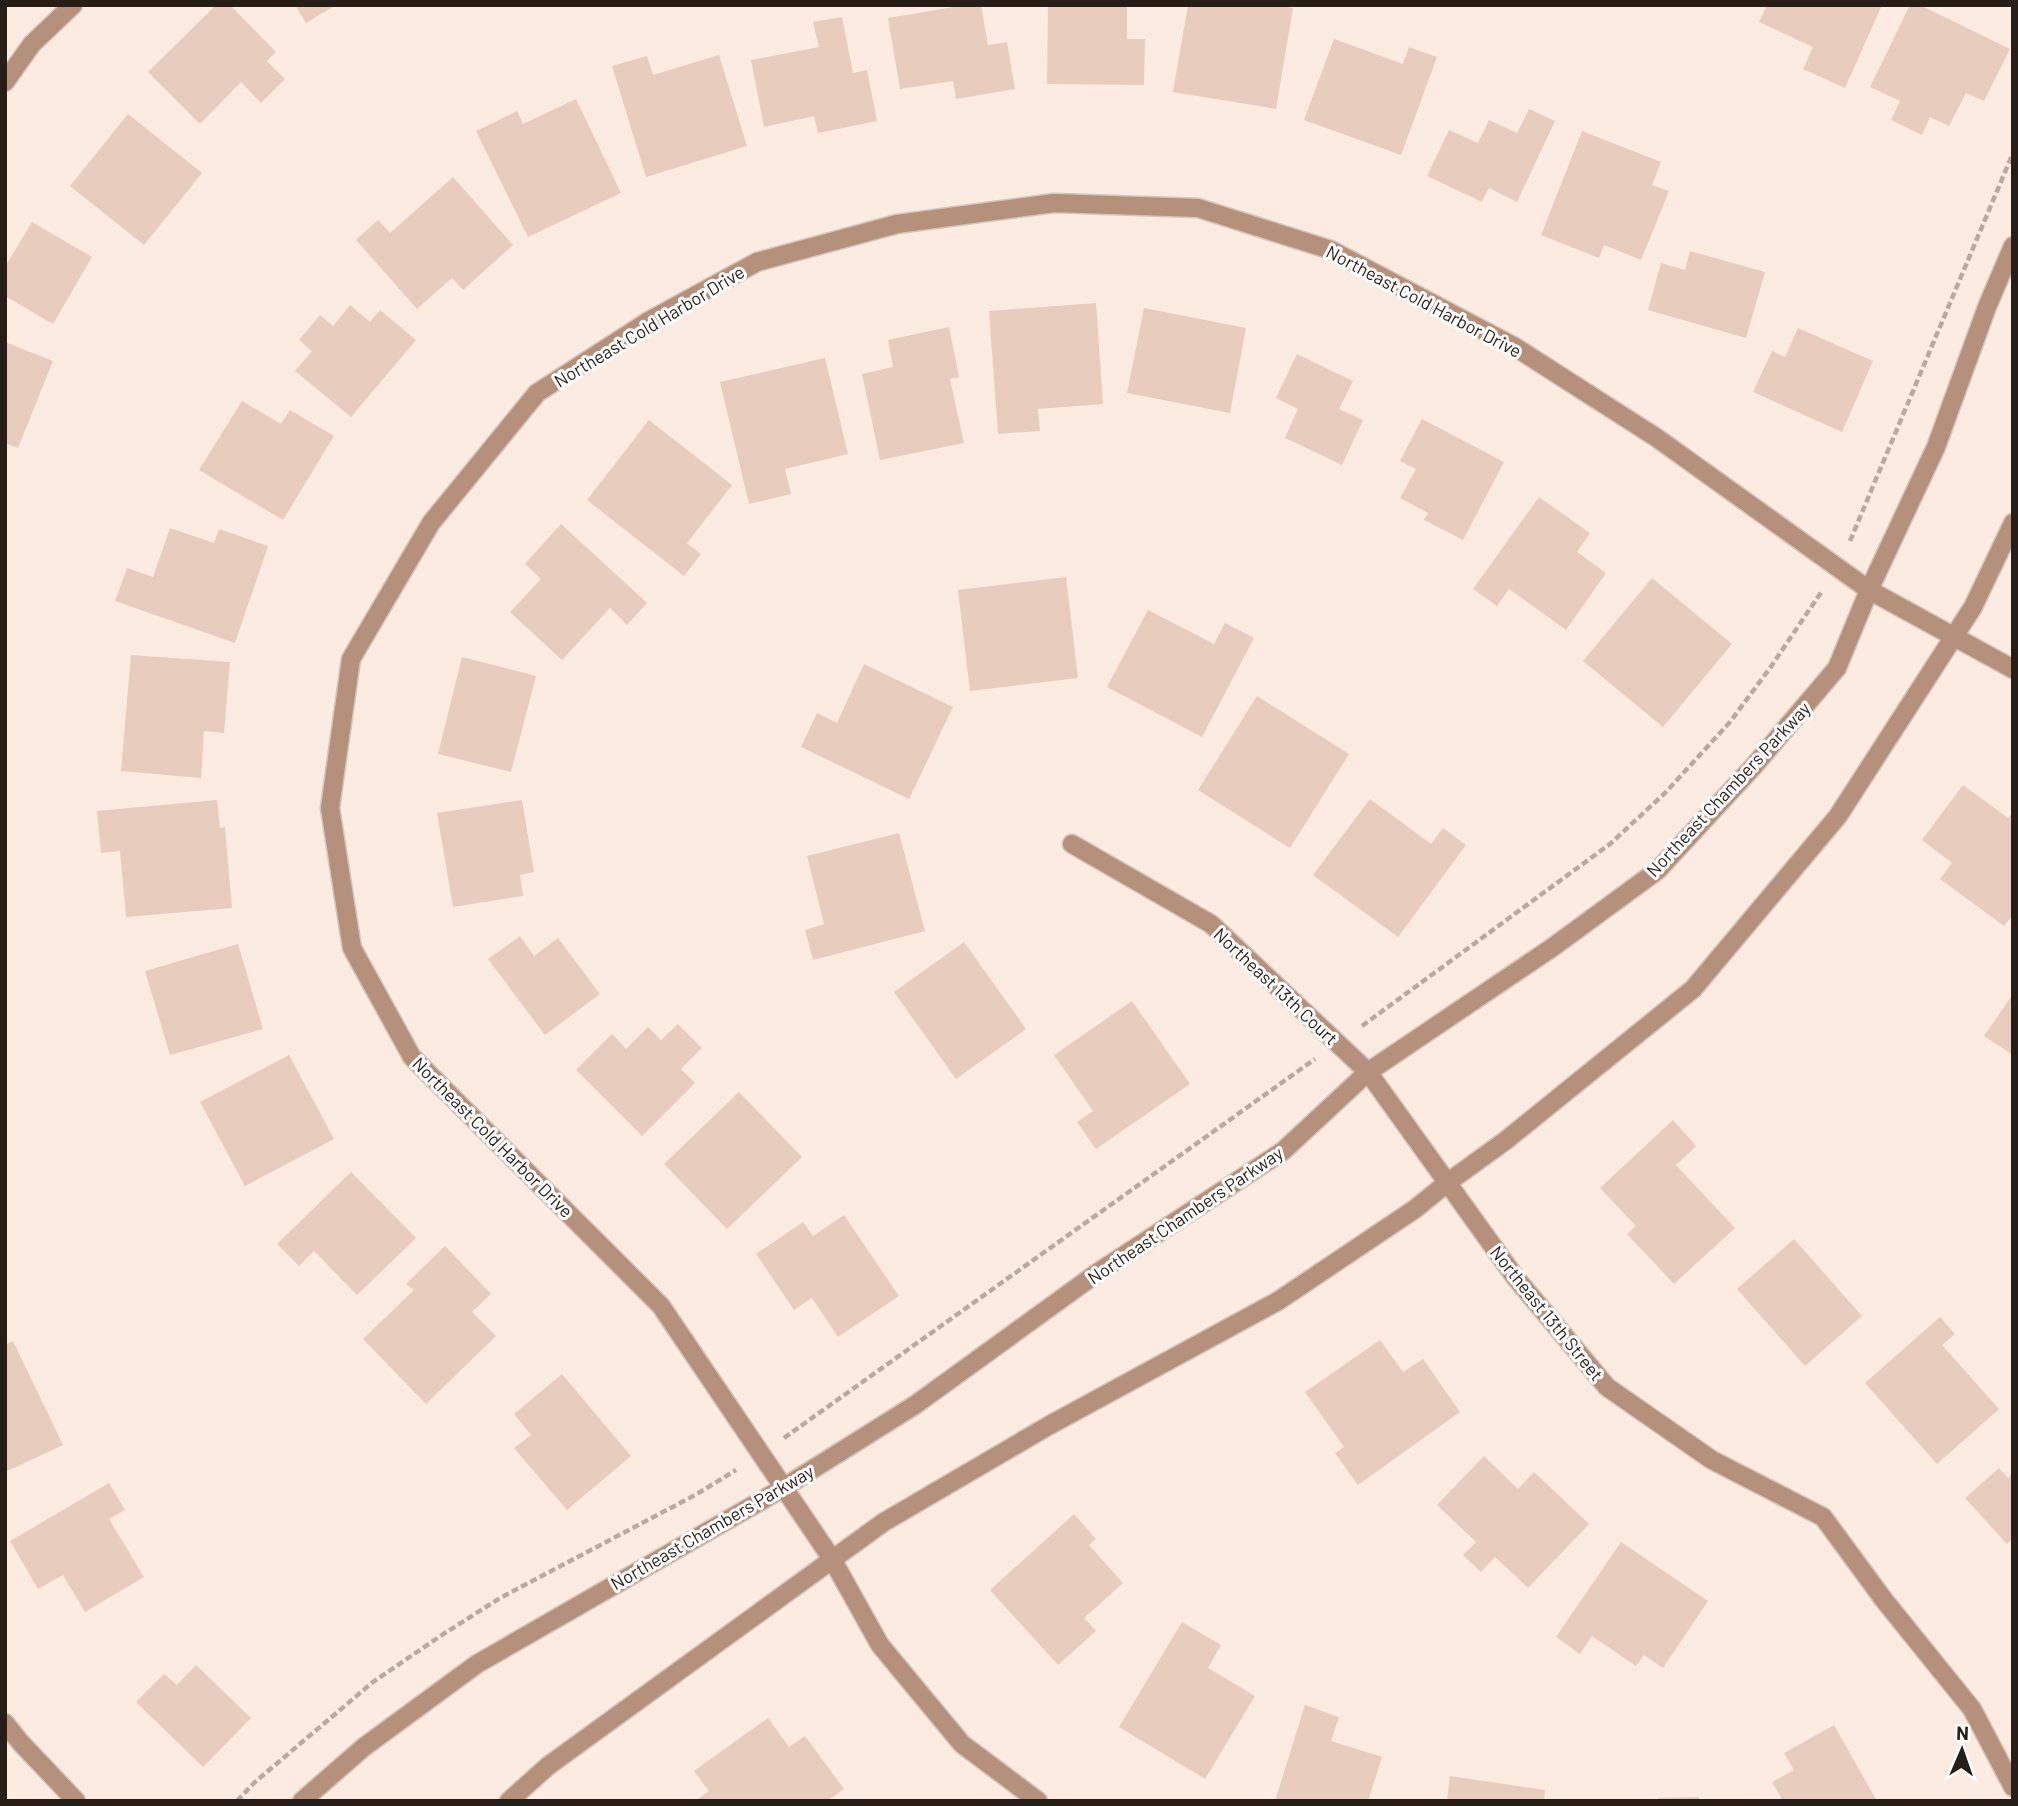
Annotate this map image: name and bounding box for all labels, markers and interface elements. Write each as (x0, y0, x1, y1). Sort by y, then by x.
street label: Northeast Cold Harbor Drive (1323, 240, 1525, 362)
street label: Northeast Cold Harbor Drive (550, 260, 748, 392)
street label: Northeast Chambers Parkway (1641, 697, 1815, 881)
street label: Northeast 13th Court (1209, 923, 1343, 1049)
street label: Northeast Cold Harbor Drive (408, 1052, 578, 1222)
street label: Northeast Chambers Parkway (1083, 1141, 1287, 1289)
street label: Northeast 13th Street (1486, 1241, 1608, 1385)
street label: Northeast Chambers Parkway (607, 1460, 817, 1594)
north arrow (1927, 1715, 1997, 1785)
text: N (1956, 1721, 1969, 1744)

